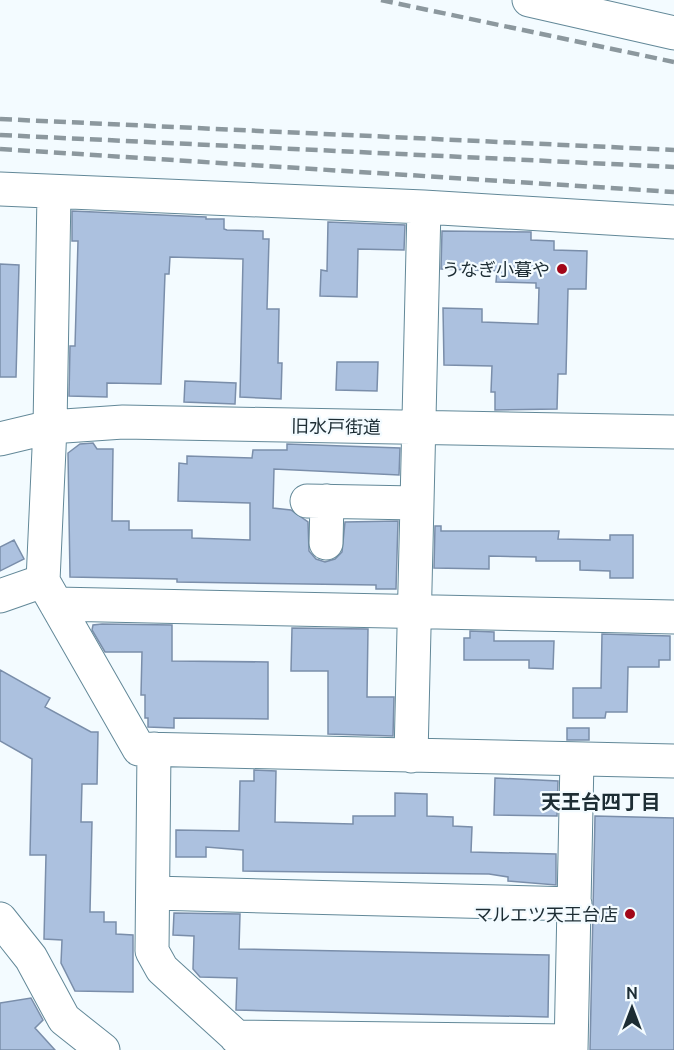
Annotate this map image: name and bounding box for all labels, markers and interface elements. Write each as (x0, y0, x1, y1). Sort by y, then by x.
place label: うなぎ小暮や (442, 259, 550, 279)
marker: うなぎ小暮や (555, 262, 569, 276)
street label: 旧水戸街道 (291, 415, 381, 437)
district label: 天王台四丁目 (541, 790, 661, 813)
place label: マルエツ天王台店 (474, 904, 618, 924)
marker: マルエツ天王台店 (623, 907, 637, 921)
north arrow (602, 978, 662, 1038)
text: N (626, 984, 638, 1002)

